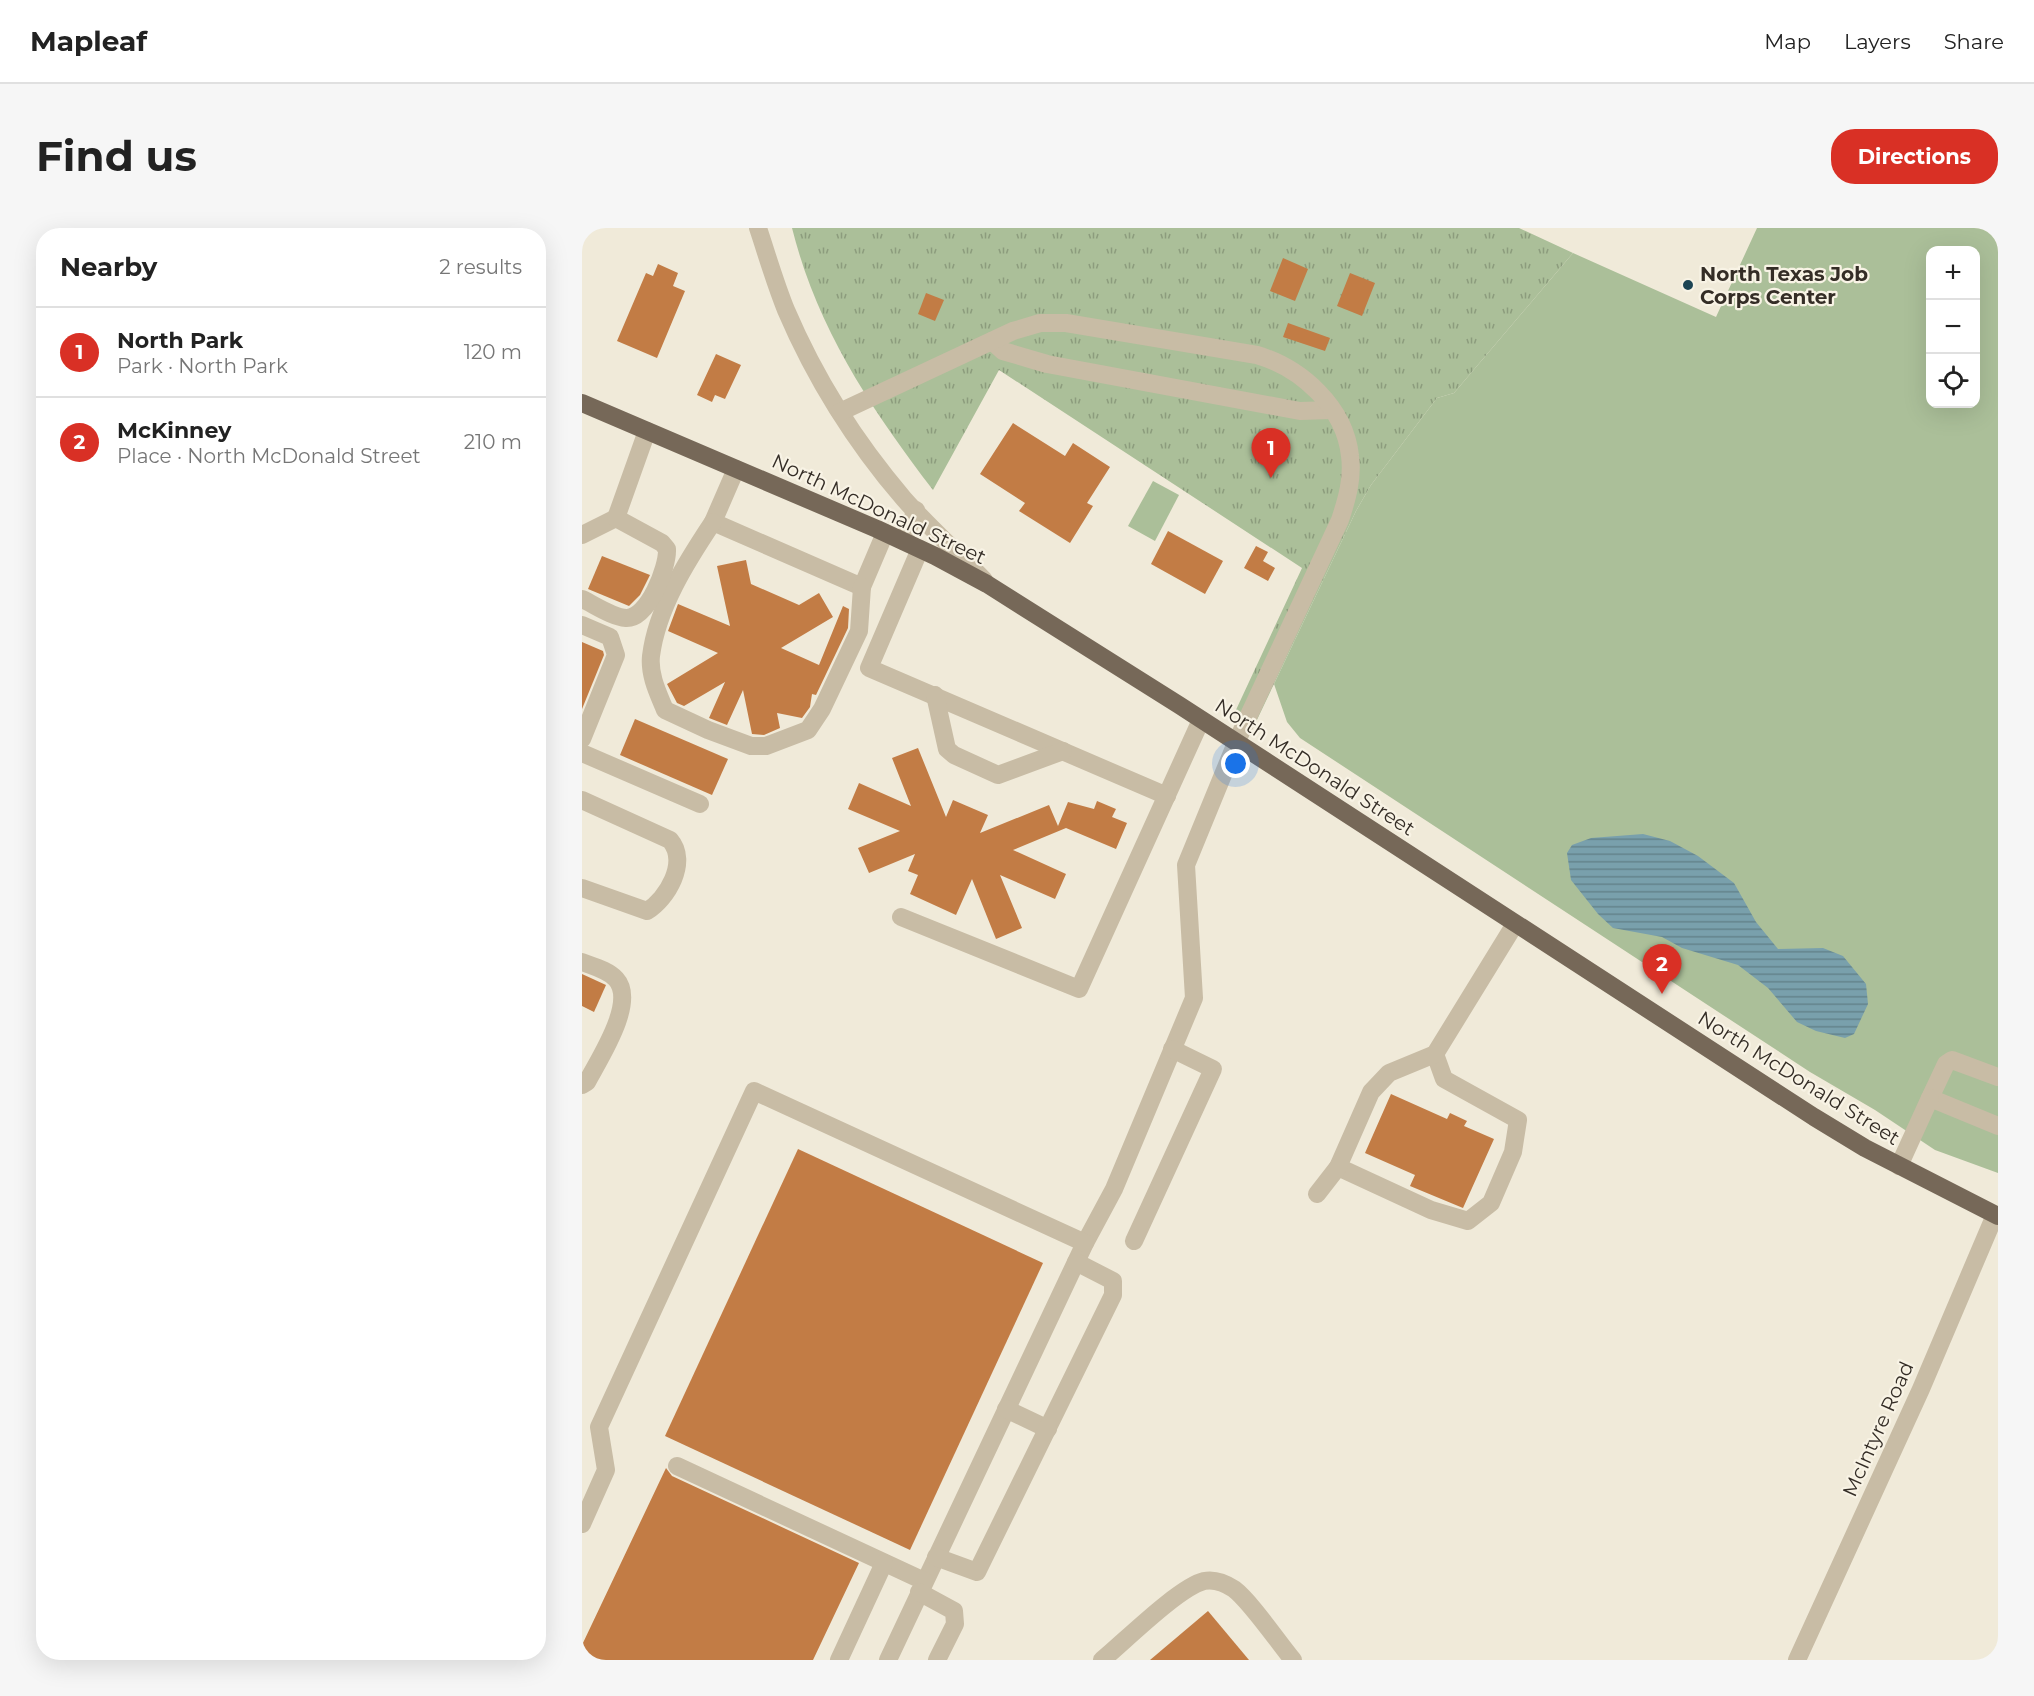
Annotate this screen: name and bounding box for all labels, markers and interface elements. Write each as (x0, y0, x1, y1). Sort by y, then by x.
text: Mapleaf (30, 24, 147, 58)
text: Map (1764, 29, 1811, 54)
text: Layers (1844, 29, 1911, 54)
text: Share (1944, 29, 2004, 54)
button: Directions (1831, 129, 1998, 184)
text: Find us (36, 130, 197, 182)
map controls (1926, 246, 1980, 408)
button: + (1926, 246, 1980, 300)
text: Nearby (60, 251, 157, 283)
text: 2 results (439, 255, 522, 279)
place label: North Texas Job Corps Center (1700, 262, 1868, 309)
marker: North Texas Job Corps Center (1681, 278, 1695, 292)
button: − (1926, 300, 1980, 354)
text: North Park (117, 327, 243, 354)
text: 1 (76, 340, 83, 364)
text: 120 m (464, 340, 522, 364)
text: Park · North Park (117, 354, 288, 378)
button: locate (1926, 354, 1980, 408)
text: McKinney (117, 417, 231, 444)
pin: 1 (1252, 428, 1290, 478)
text: 2 (74, 430, 85, 454)
text: 210 m (464, 430, 522, 454)
text: Place · North McDonald Street (117, 444, 421, 468)
street label: North McDonald Street (768, 449, 990, 569)
street label: North McDonald Street (1211, 693, 1419, 841)
your location (1221, 749, 1250, 778)
pin: 2 (1642, 944, 1682, 994)
street label: North McDonald Street (1694, 1006, 1904, 1150)
street label: McIntyre Road (1837, 1358, 1919, 1500)

